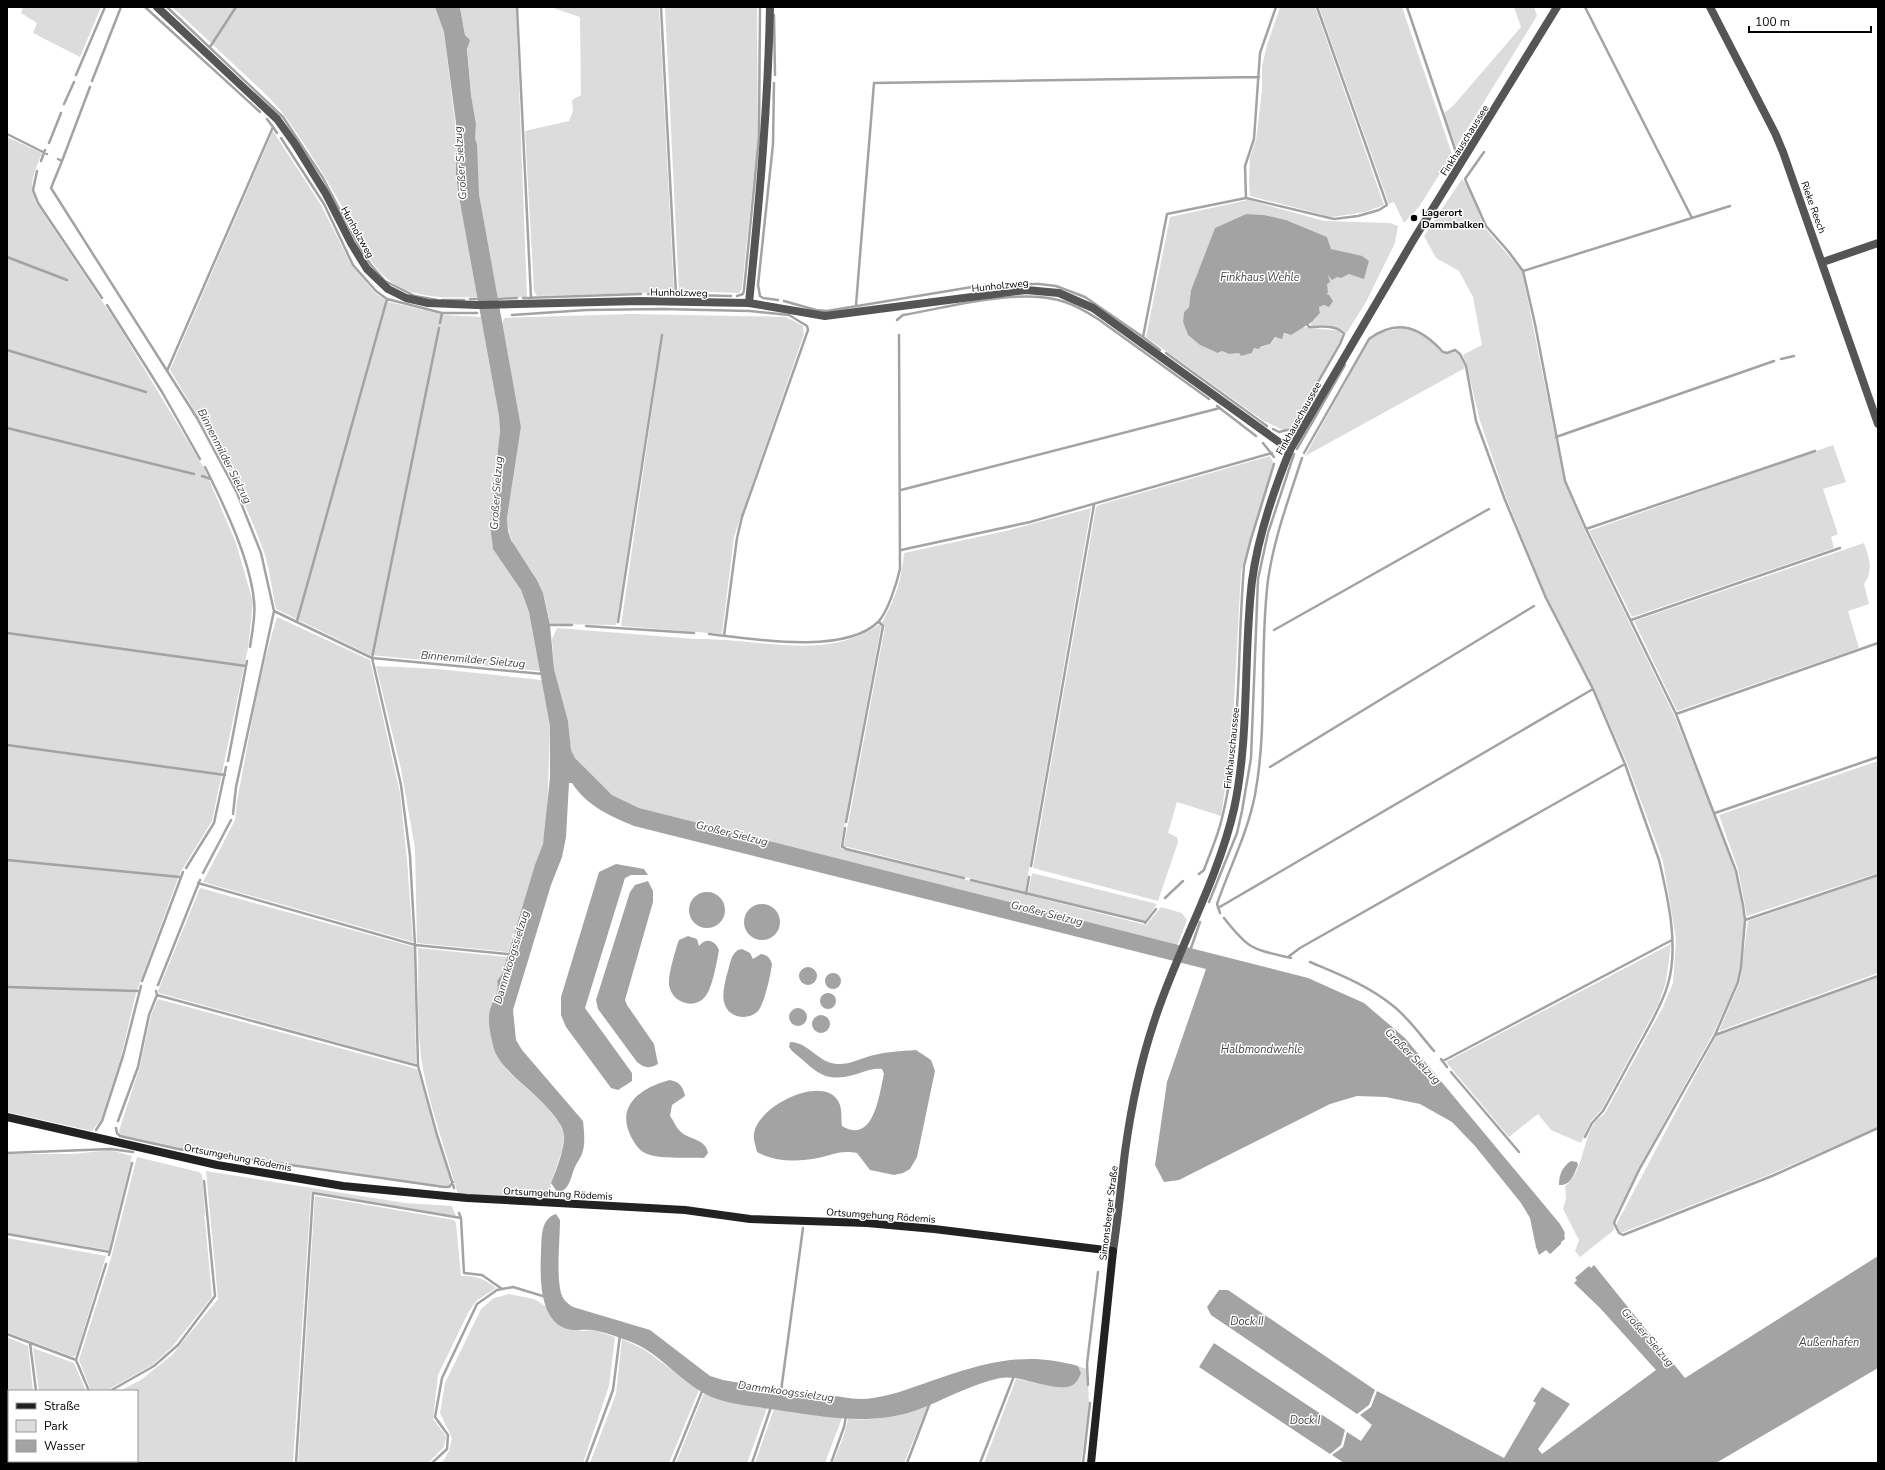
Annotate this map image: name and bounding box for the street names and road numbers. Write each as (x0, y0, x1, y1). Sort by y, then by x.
street label: Finkhauschaussee (1437, 102, 1492, 179)
street label: Rieke Reech (1797, 179, 1829, 235)
street label: Hunholzweg (337, 204, 377, 261)
street label: Hunholzweg (971, 276, 1029, 296)
street label: Hunholzweg (650, 286, 708, 301)
street label: Finkhauschaussee (1273, 380, 1325, 457)
street label: Finkhauschaussee (1221, 707, 1243, 789)
street label: Ortsumgehung Rödemis (183, 1141, 293, 1175)
street label: Simonsberger Straße (1096, 1165, 1122, 1261)
street label: Ortsumgehung Rödemis (503, 1184, 613, 1204)
street label: Ortsumgehung Rödemis (826, 1205, 936, 1227)

